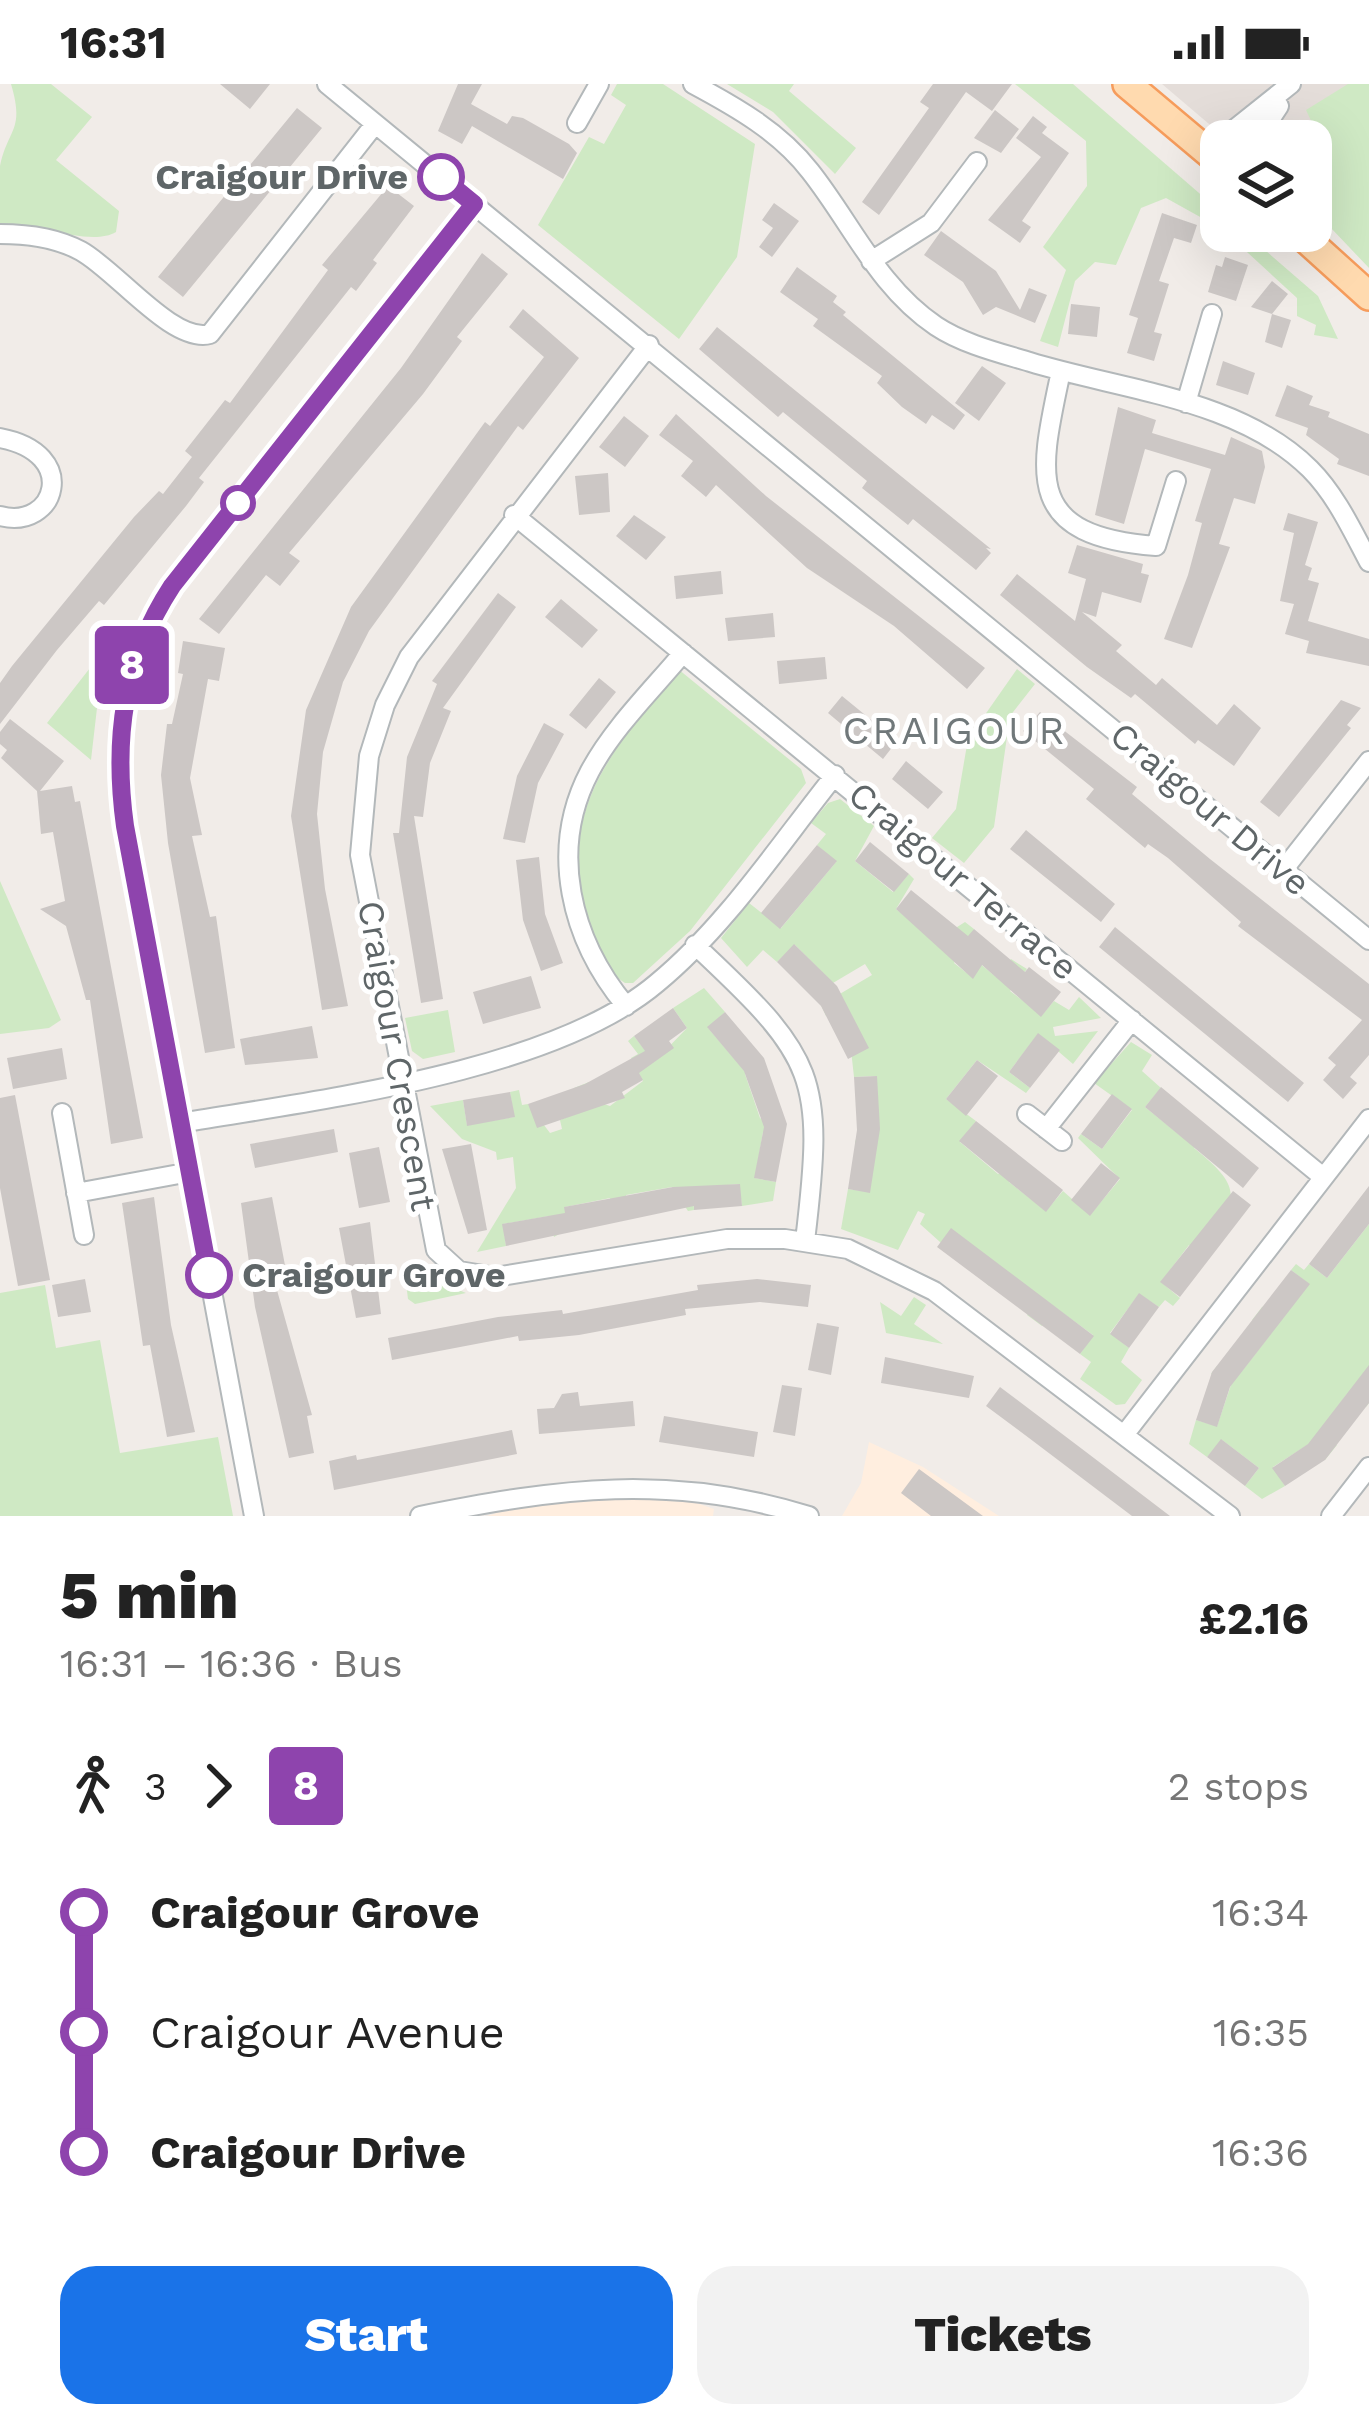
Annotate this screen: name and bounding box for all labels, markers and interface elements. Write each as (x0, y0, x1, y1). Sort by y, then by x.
text: 16:31 (60, 16, 167, 69)
map controls (1200, 120, 1332, 252)
button: layers (1200, 120, 1332, 252)
marker: Craigour Drive (419, 155, 463, 199)
place label: Craigour Drive (155, 156, 408, 198)
unlabelled marker (222, 487, 254, 519)
line badge: 8 (93, 626, 171, 704)
text: 8 (119, 640, 145, 689)
district label: CRAIGOUR (843, 708, 1067, 753)
street label: Craigour Drive (1102, 713, 1318, 905)
street label: Craigour Terrace (840, 773, 1086, 989)
street label: Craigour Crescent (349, 897, 445, 1215)
marker: Craigour Grove (187, 1253, 231, 1297)
place label: Craigour Grove (242, 1254, 506, 1296)
text: 5 min (60, 1557, 239, 1634)
text: £2.16 (1199, 1592, 1309, 1645)
text: 16:31 – 16:36 · Bus (60, 1641, 403, 1686)
icon: walk (60, 1753, 126, 1819)
icon: forward (185, 1753, 251, 1819)
text: 8 (293, 1761, 319, 1810)
text: 3 (144, 1764, 167, 1809)
text: 2 stops (1168, 1764, 1309, 1809)
text: Craigour Grove (150, 1886, 479, 1939)
text: 16:34 (1212, 1890, 1309, 1935)
text: Craigour Avenue (150, 2006, 505, 2059)
text: 16:35 (1213, 2010, 1309, 2055)
text: Craigour Drive (150, 2126, 466, 2179)
text: 16:36 (1212, 2130, 1309, 2175)
button: Start (60, 2266, 673, 2404)
button: Tickets (697, 2266, 1309, 2404)

